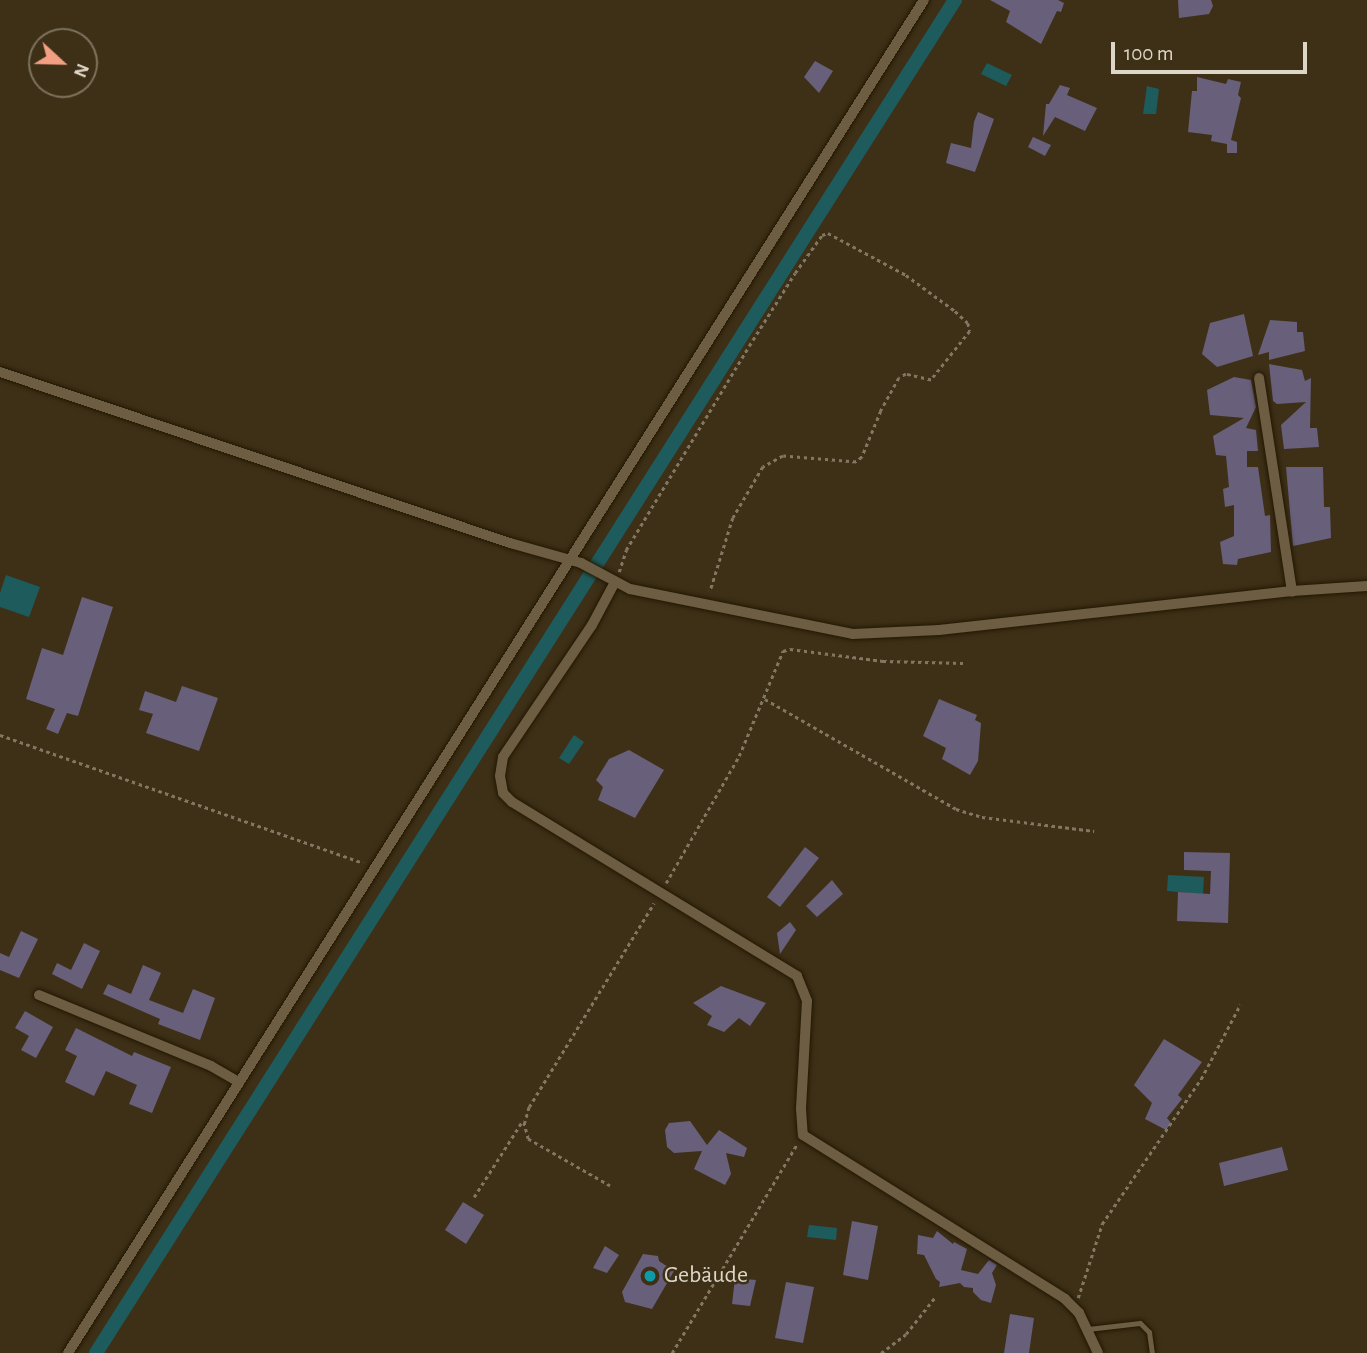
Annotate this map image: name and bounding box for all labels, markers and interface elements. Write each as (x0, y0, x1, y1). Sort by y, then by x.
north arrow (28, 28, 98, 98)
scale bar (1115, 28, 1311, 72)
text: 100 m (1124, 43, 1174, 64)
text: N (70, 61, 92, 80)
place label: Gebäude (664, 1262, 748, 1290)
marker: Gebäude (642, 1268, 658, 1284)

